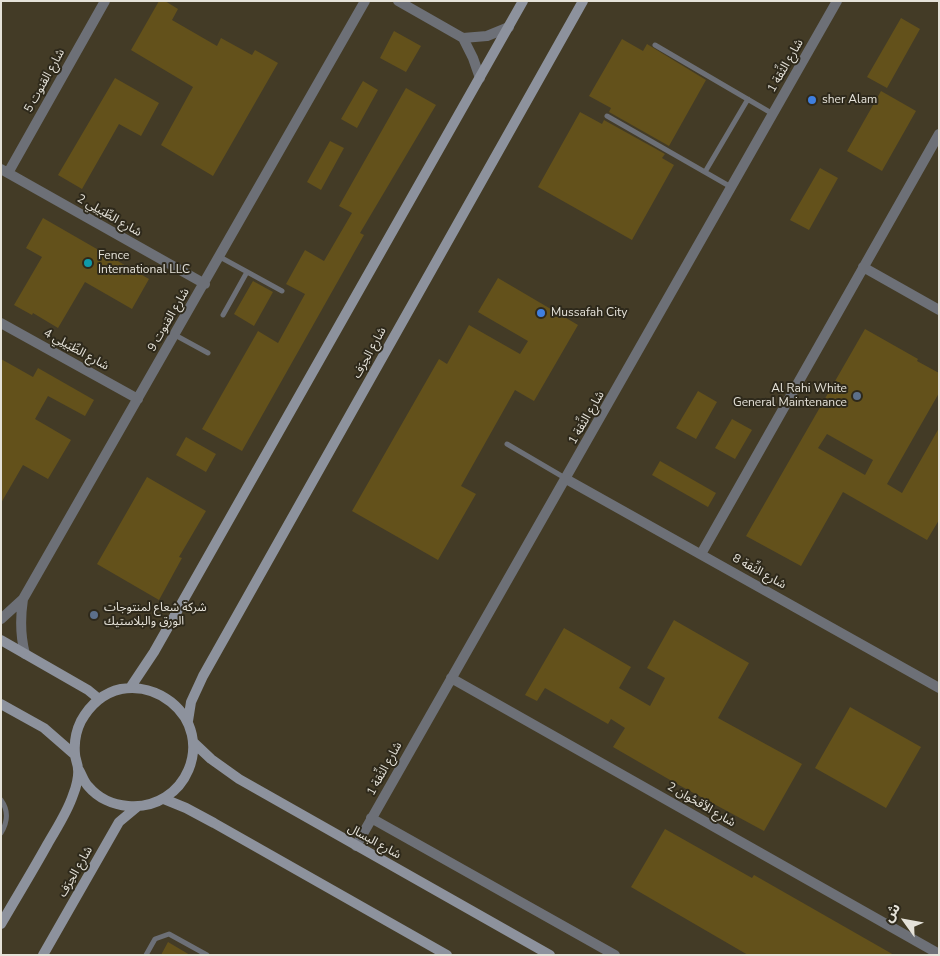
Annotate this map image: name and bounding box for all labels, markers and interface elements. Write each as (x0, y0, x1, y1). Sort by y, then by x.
street label: شارع الثِّقة 1 (765, 37, 807, 95)
street label: شارع القنوت 5 (22, 47, 68, 115)
place label: sher Alam (822, 93, 877, 107)
marker: sher Alam (806, 94, 818, 106)
street label: شارع الطِّبَيلِي 2 (74, 192, 144, 240)
place label: Fence International LLC (98, 249, 190, 277)
marker: Fence International LLC (82, 257, 94, 269)
street label: شارع القنوت 9 (145, 286, 193, 354)
place label: Mussafah City (551, 306, 627, 320)
marker: Mussafah City (535, 307, 547, 319)
street label: شارع الحِرَف (350, 325, 390, 381)
street label: شارع الطِّبَيلِي 4 (41, 326, 111, 374)
place label: Al Rahi White General Maintenance (733, 382, 847, 410)
street label: شارع الثِّقة 1 (566, 389, 608, 447)
marker: Al Rahi White General Maintenance (851, 390, 863, 402)
street label: شارع الثِّقة 8 (730, 551, 788, 593)
place label: شركة شعاع لمنتوجات الورق والبلاستيك (104, 601, 207, 629)
marker: شركة شعاع لمنتوجات الورق والبلاستيك (88, 609, 100, 621)
street label: شارع الثِّقة 1 (364, 740, 406, 798)
street label: شارع الأقحُوان 2 (664, 780, 738, 830)
street label: شارع البسال (345, 821, 403, 863)
street label: شارع الحِرَف (56, 844, 96, 900)
north arrow (880, 896, 930, 946)
text: ش (879, 900, 905, 926)

